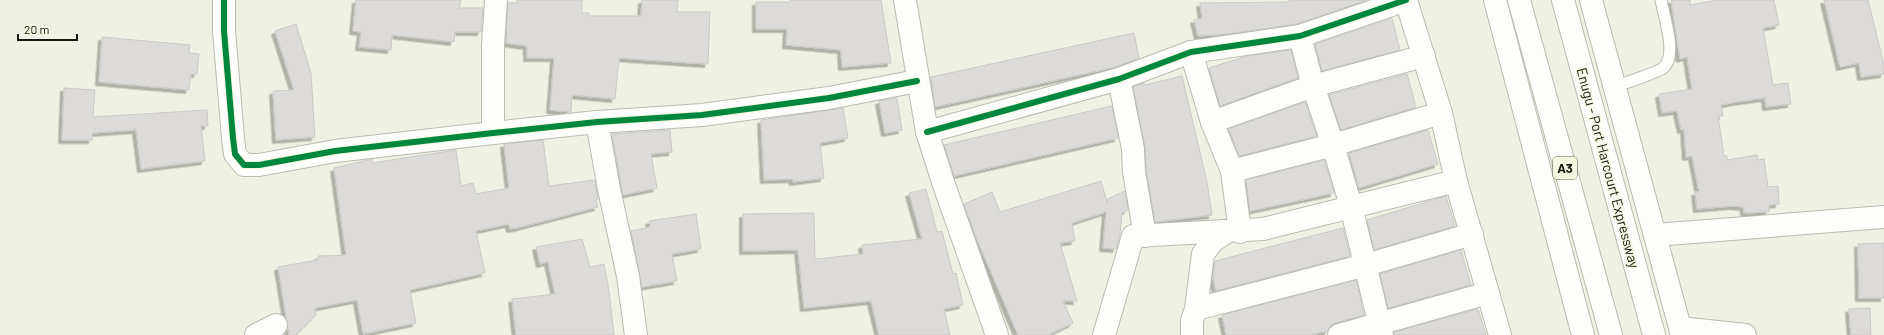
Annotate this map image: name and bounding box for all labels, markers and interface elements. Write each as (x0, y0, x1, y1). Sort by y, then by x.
scale bar (18, 16, 77, 42)
text: 20 m (24, 22, 50, 36)
street label: Enugu - Port Harcourt Expressway (1573, 66, 1644, 271)
road number: A3 (1553, 157, 1577, 179)

